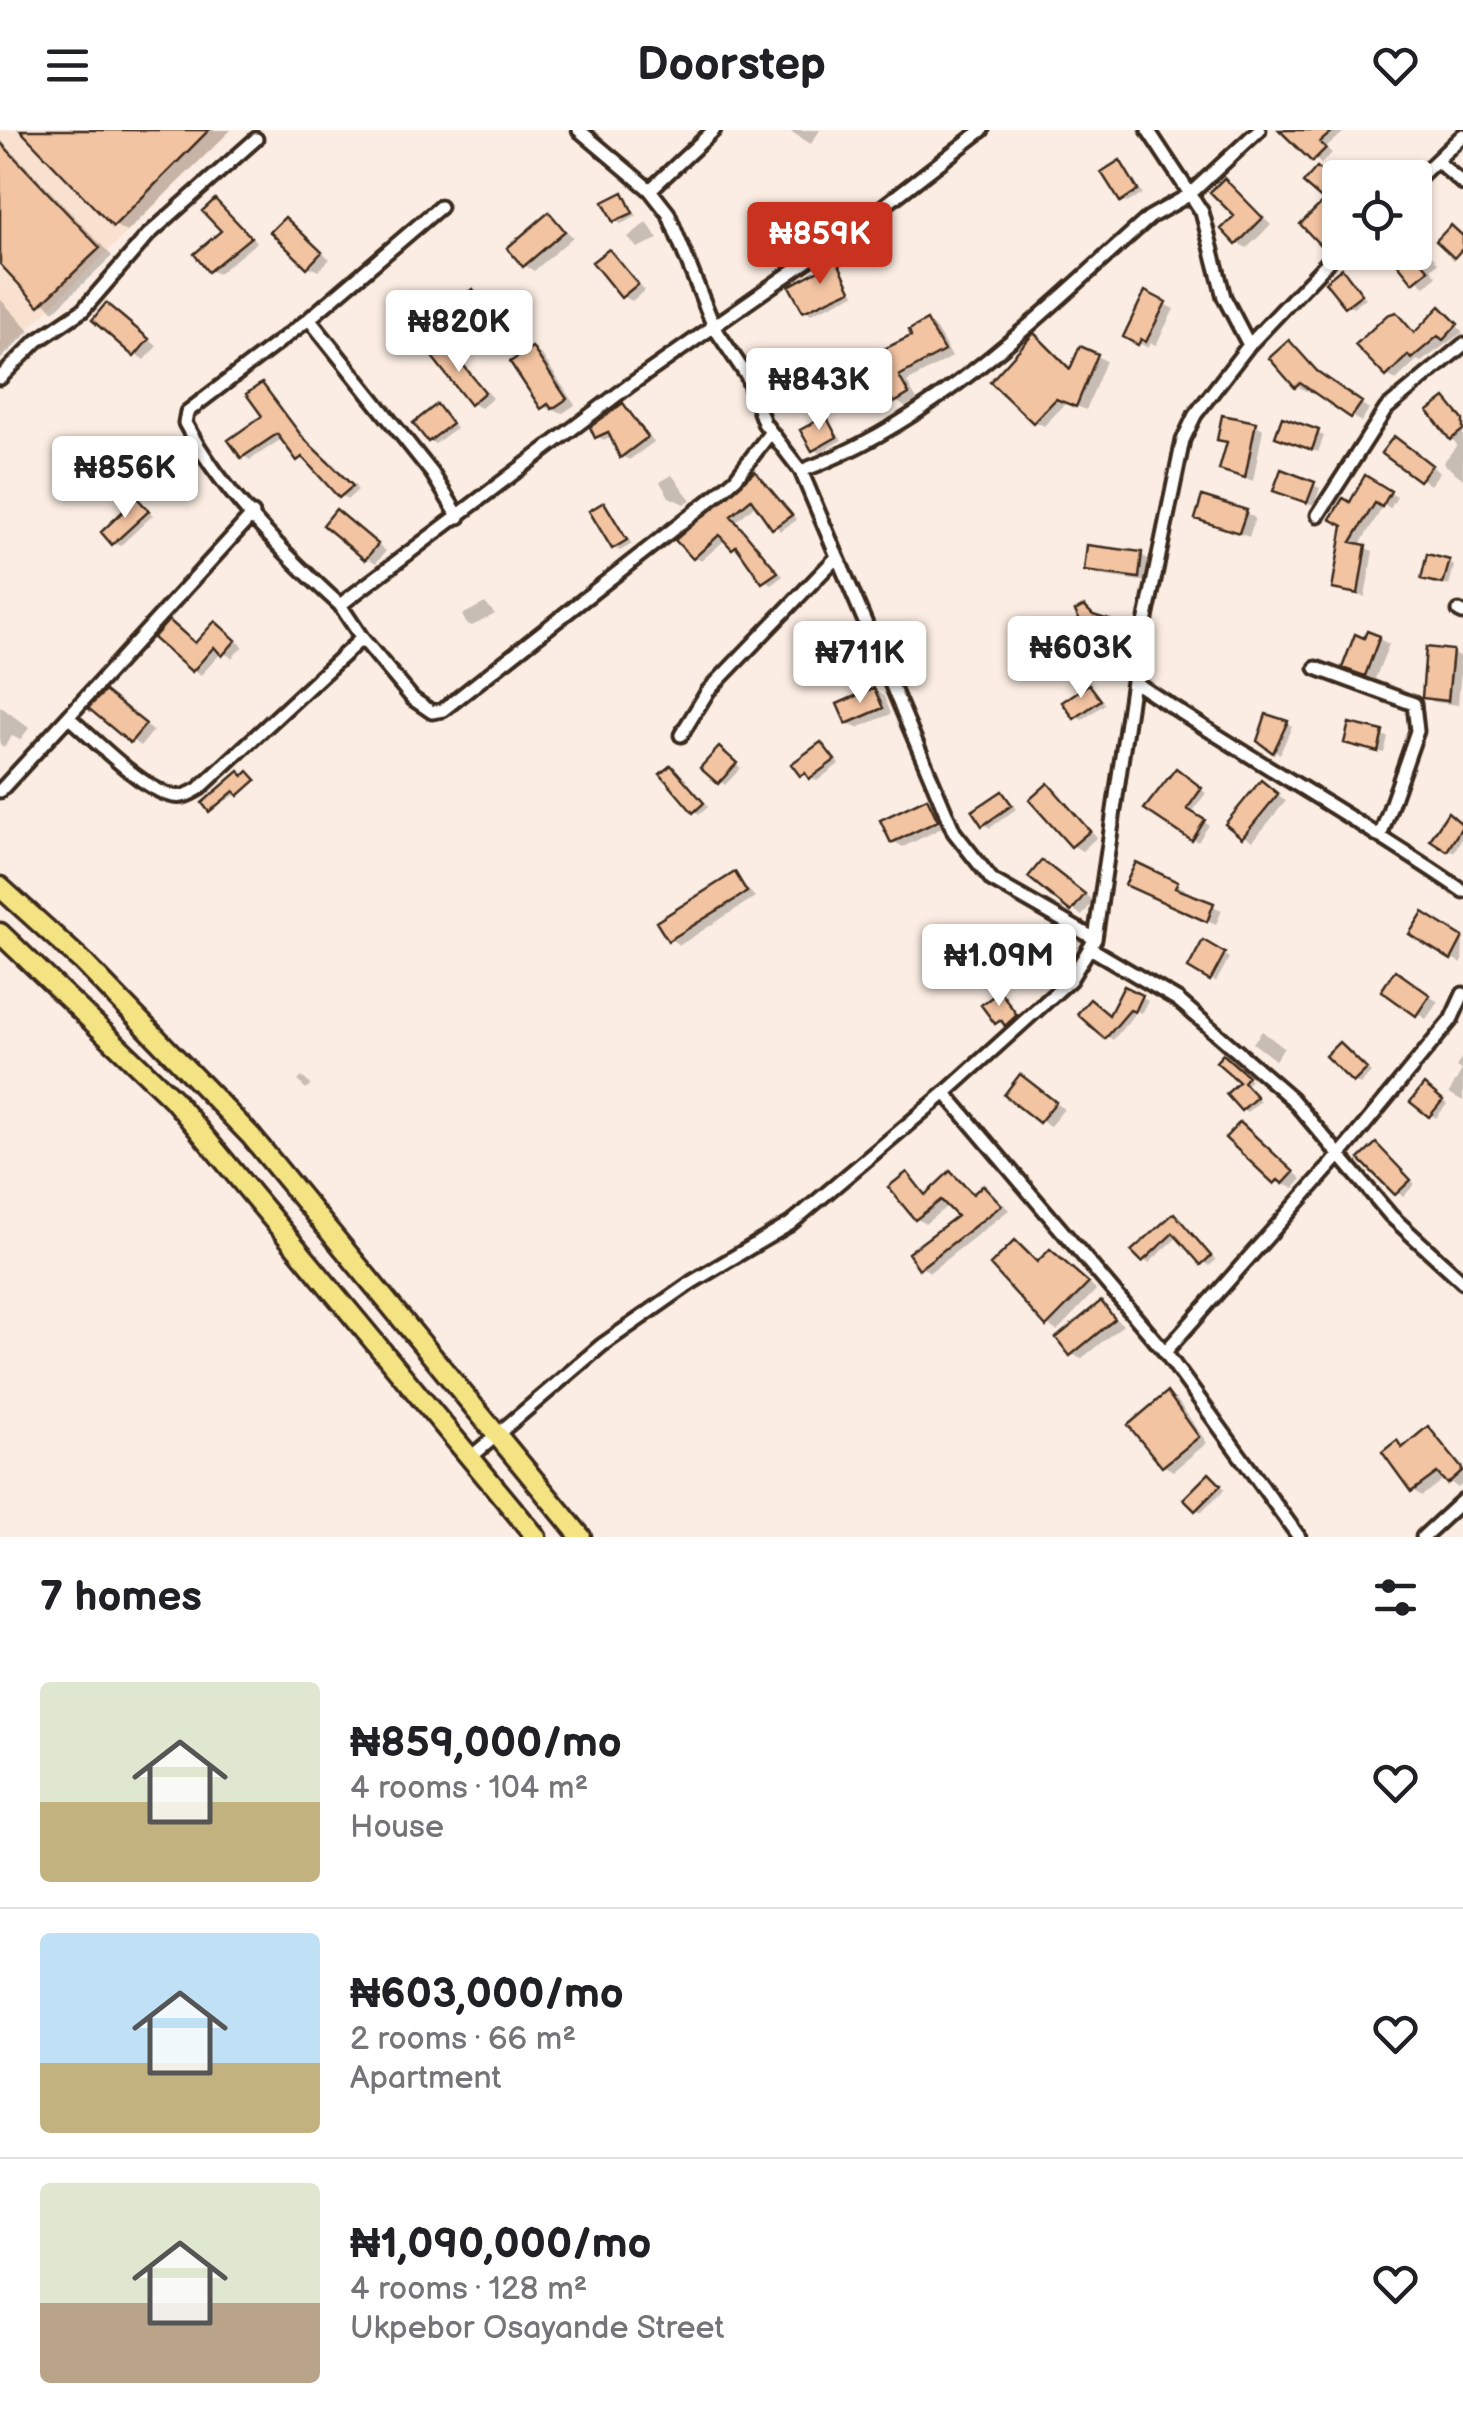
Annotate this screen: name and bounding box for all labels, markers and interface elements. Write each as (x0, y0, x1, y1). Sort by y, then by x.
icon: menu (40, 38, 95, 93)
text: Doorstep (637, 38, 826, 93)
icon: heart (1368, 38, 1423, 93)
map controls (1322, 160, 1432, 270)
button: locate (1322, 160, 1432, 270)
pin: ₦859K (750, 202, 890, 287)
text: ₦859K (769, 215, 871, 254)
pin: ₦820K (389, 290, 529, 375)
text: ₦820K (408, 303, 510, 342)
pin: ₦843K (749, 348, 889, 433)
text: ₦843K (768, 361, 870, 400)
pin: ₦856K (55, 436, 195, 521)
text: ₦856K (74, 449, 176, 488)
pin: ₦603K (1011, 616, 1151, 701)
pin: ₦711K (790, 621, 930, 706)
text: ₦603K (1030, 629, 1132, 668)
text: ₦711K (815, 634, 905, 673)
pin: ₦1.09M (918, 924, 1080, 1009)
text: ₦1.09M (944, 937, 1054, 976)
icon: filters (1368, 1570, 1423, 1625)
text: 7 homes (40, 1572, 202, 1623)
text: ₦859,000/mo (350, 1718, 622, 1769)
icon: home (120, 1722, 240, 1842)
icon: heart (1368, 1755, 1423, 1810)
text: 4 rooms · 104 m² (350, 1769, 588, 1808)
text: House (350, 1808, 444, 1847)
text: ₦603,000/mo (350, 1969, 624, 2020)
icon: home (120, 1973, 240, 2093)
icon: heart (1368, 2006, 1423, 2061)
text: 2 rooms · 66 m² (350, 2020, 576, 2059)
text: Apartment (350, 2059, 501, 2098)
text: ₦1,090,000/mo (350, 2219, 652, 2270)
icon: home (120, 2223, 240, 2343)
icon: heart (1368, 2256, 1423, 2311)
text: 4 rooms · 128 m² (350, 2270, 587, 2309)
text: Ukpebor Osayande Street (350, 2309, 724, 2348)

